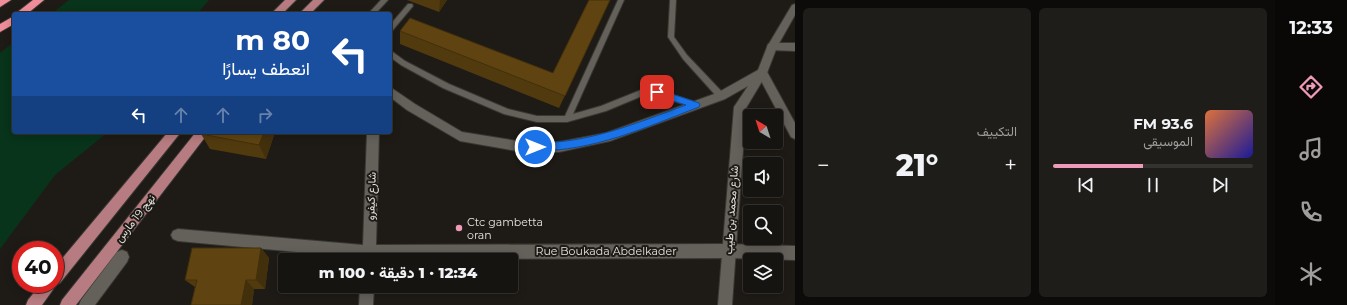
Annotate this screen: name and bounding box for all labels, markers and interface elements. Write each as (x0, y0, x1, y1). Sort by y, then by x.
text: 12:33 (1289, 17, 1333, 39)
text: 80 m (235, 23, 310, 57)
icon: left (324, 28, 376, 80)
text: انعطف يسارًا (222, 58, 310, 80)
icon: directions (1297, 73, 1325, 101)
pin (640, 75, 674, 109)
icon: arrive (646, 81, 668, 103)
icon: left (128, 104, 150, 126)
icon: ahead (170, 104, 192, 126)
icon: ahead (212, 104, 234, 126)
icon: right (254, 104, 276, 126)
north arrow (743, 109, 783, 149)
map controls (743, 109, 783, 293)
text: 93.6 FM (1133, 114, 1193, 133)
text: التكييف (977, 123, 1017, 139)
position arrow (514, 126, 556, 168)
text: الموسيقى (1143, 133, 1193, 149)
icon: music (1297, 135, 1325, 163)
text: 21° (896, 147, 938, 184)
text: − (817, 152, 830, 179)
text: + (1004, 152, 1017, 179)
button: sound (743, 157, 783, 197)
street label: شارع محمد بن طيب (721, 165, 742, 255)
street label: شارع كيفرو (363, 171, 380, 220)
icon: previous (1075, 174, 1097, 196)
icon: pause (1142, 174, 1164, 196)
icon: next (1209, 174, 1231, 196)
street label: نهج 19 مارس (112, 191, 159, 245)
icon: phone (1297, 198, 1325, 226)
button: search (743, 205, 783, 245)
place label: Ctc gambetta oran (467, 215, 543, 242)
marker: Ctc gambetta oran (454, 223, 464, 233)
speed limit sign: 40 (12, 241, 64, 293)
street label: Rue Boukada Abdelkader (535, 244, 677, 258)
button: layers (743, 253, 783, 293)
icon: climate (1297, 260, 1325, 288)
text: 12:34 · 1 دقيقة · 100 m (319, 263, 477, 282)

